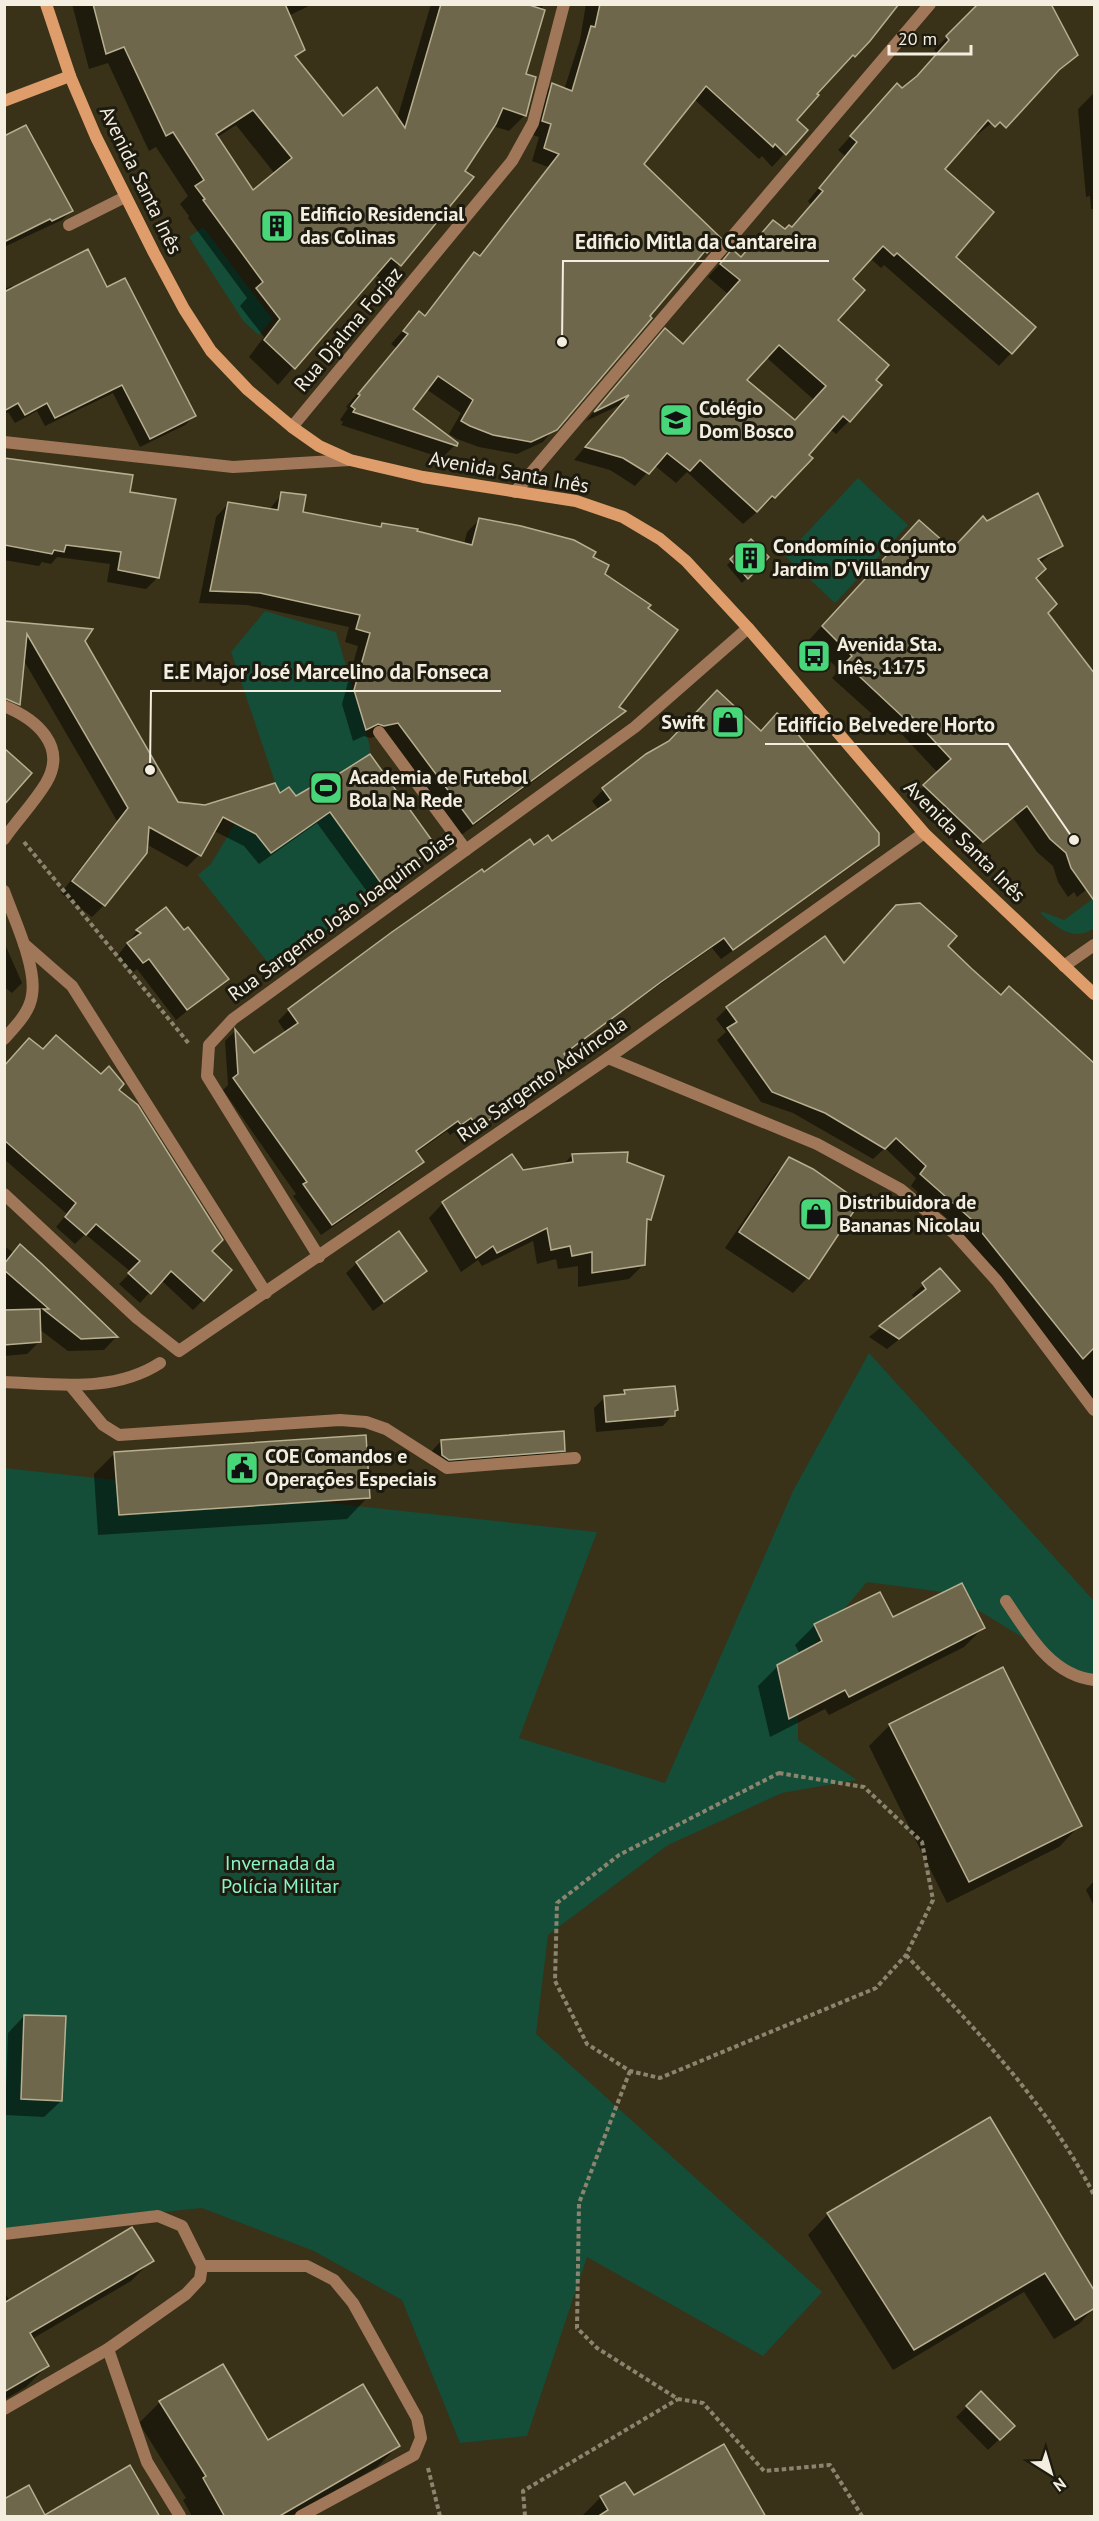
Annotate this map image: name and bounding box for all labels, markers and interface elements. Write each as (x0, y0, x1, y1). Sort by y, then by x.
scale bar (889, 18, 972, 56)
text: 20 m (898, 27, 937, 50)
street label: Avenida Santa Inês (94, 102, 188, 258)
place label: Edificio Residencial das Colinas (300, 201, 464, 250)
building icon: Edificio Residencial das Colinas (259, 208, 295, 244)
callout: Edificio Mitla da Cantareira (563, 222, 829, 261)
text: Edificio Mitla da Cantareira (575, 228, 817, 255)
street label: Rua Djalma Forjaz (288, 261, 408, 397)
place label: Colégio Dom Bosco (699, 395, 794, 444)
school or university icon: Colégio Dom Bosco (658, 402, 694, 438)
street label: Avenida Santa Inês (427, 445, 591, 499)
place label: Condomínio Conjunto Jardim D'Villandry (772, 533, 957, 582)
building icon: Condomínio Conjunto Jardim D'Villandry (732, 540, 768, 576)
place label: Avenida Sta. Inês, 1175 (837, 631, 942, 680)
bus stop icon: Avenida Sta. Inês, 1175 (796, 638, 832, 674)
callout: E.E Major José Marcelino da Fonseca (151, 652, 501, 691)
text: E.E Major José Marcelino da Fonseca (163, 658, 489, 685)
shop icon: Swift (710, 704, 746, 740)
callout: Edifício Belvedere Horto (765, 705, 1008, 744)
place label: Swift (661, 709, 705, 735)
text: Edifício Belvedere Horto (777, 711, 995, 738)
place label: Academia de Futebol Bola Na Rede (349, 764, 528, 813)
sports icon: Academia de Futebol Bola Na Rede (308, 770, 344, 806)
street label: Avenida Santa Inês (899, 775, 1031, 907)
street label: Rua Sargento João Joaquim Dias (223, 825, 459, 1007)
street label: Rua Sargento Advíncola (452, 1010, 632, 1148)
place label: Distribuidora de Bananas Nicolau (839, 1189, 980, 1238)
shop icon: Distribuidora de Bananas Nicolau (798, 1196, 834, 1232)
place label: COE Comandos e Operações Especiais (265, 1443, 437, 1492)
public building icon: COE Comandos e Operações Especiais (224, 1450, 260, 1486)
park label: Invernada da Polícia Militar (221, 1850, 339, 1899)
north arrow (1021, 2443, 1081, 2503)
text: N (1050, 2474, 1070, 2496)

